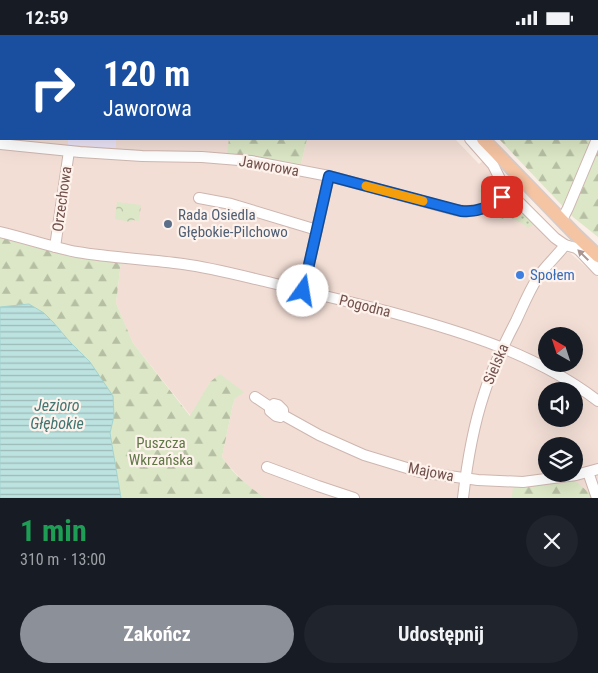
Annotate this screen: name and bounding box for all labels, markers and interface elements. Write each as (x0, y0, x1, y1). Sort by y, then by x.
text: 12:59 (25, 6, 69, 29)
text: 120 m (103, 54, 190, 95)
icon: right (20, 55, 85, 120)
text: Jaworowa (103, 96, 192, 121)
street label: Jaworowa (238, 152, 300, 180)
street label: Orzechowa (49, 165, 75, 233)
pin (481, 176, 523, 218)
icon: arrive (488, 183, 516, 211)
place label: Rada Osiedla Głębokie-Pilchowo (178, 206, 288, 241)
marker: Rada Osiedla Głębokie-Pilchowo (162, 218, 174, 230)
one-way arrow (577, 249, 589, 261)
position arrow (276, 264, 328, 316)
place label: Społem (530, 266, 575, 284)
marker: Społem (514, 269, 526, 281)
street label: Pogodna (337, 291, 393, 321)
north arrow (538, 327, 582, 373)
map controls (538, 327, 583, 482)
street label: Sielska (479, 341, 513, 387)
button: sound (538, 382, 583, 427)
water label: Jezioro Głębokie (30, 396, 84, 433)
park label: Puszcza Wkrzańska (129, 434, 193, 469)
button: layers (538, 437, 583, 482)
street label: Majowa (407, 459, 455, 485)
text: 1 min (20, 513, 87, 548)
button: close (526, 515, 578, 567)
text: 310 m · 13:00 (20, 550, 106, 569)
button: Zakończ (20, 605, 294, 663)
button: Udostępnij (304, 605, 578, 663)

